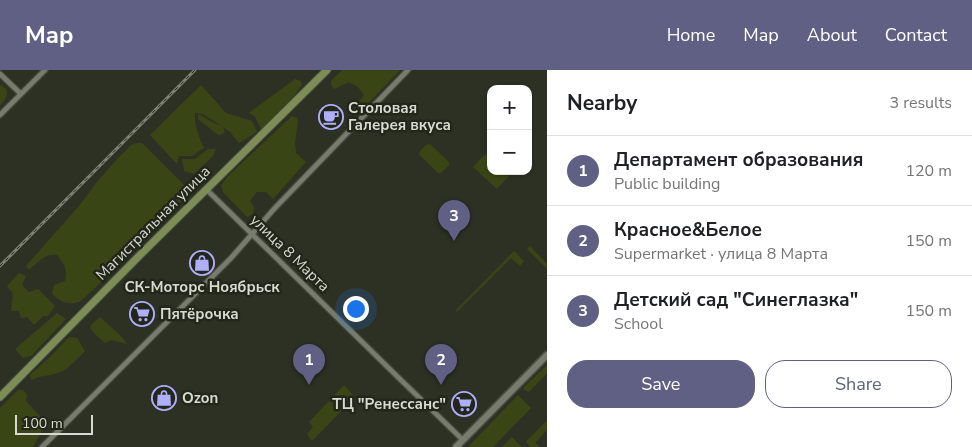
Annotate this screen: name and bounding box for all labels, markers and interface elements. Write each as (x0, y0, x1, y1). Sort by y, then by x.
text: Map (25, 19, 73, 51)
text: Home (667, 23, 715, 47)
text: Map (743, 23, 779, 47)
text: About (807, 23, 857, 47)
text: Contact (885, 23, 947, 47)
map controls (487, 85, 532, 175)
button: + (487, 85, 532, 130)
text: Nearby (567, 89, 637, 117)
text: 3 results (890, 92, 952, 114)
place label: Столовая Галерея вкуса (348, 98, 451, 135)
cafe icon: Столовая Галерея вкуса (318, 104, 344, 130)
button: − (487, 130, 532, 175)
text: Департамент образования (614, 147, 863, 173)
text: 1 (578, 160, 588, 182)
text: 120 m (905, 160, 952, 182)
street label: Магистральная улица (91, 161, 215, 285)
text: Public building (614, 173, 720, 195)
pin: 3 (438, 200, 470, 241)
street label: улица 8 Марта (246, 210, 334, 296)
text: Красное&Белое (614, 217, 762, 243)
text: 2 (578, 230, 588, 252)
text: 150 m (905, 230, 952, 252)
text: Supermarket · улица 8 Марта (614, 243, 828, 265)
shop icon: СК-Моторс Ноябрьск (189, 250, 215, 276)
place label: СК-Моторс Ноябрьск (124, 277, 280, 297)
text: Детский сад "Синеглазка" (614, 287, 858, 313)
your location (343, 296, 369, 322)
text: 3 (578, 300, 588, 322)
text: 150 m (905, 300, 952, 322)
supermarket icon: Пятёрочка (129, 301, 155, 327)
place label: Пятёрочка (160, 304, 239, 324)
text: School (614, 313, 663, 335)
pin: 1 (293, 344, 325, 385)
pin: 2 (425, 344, 457, 385)
button: Save (567, 360, 755, 408)
button: Share (765, 360, 952, 408)
shop icon: Ozon (151, 385, 177, 411)
place label: Ozon (182, 388, 218, 408)
supermarket icon: ТЦ "Ренессанс" (451, 391, 477, 417)
place label: ТЦ "Ренессанс" (332, 394, 446, 414)
scale bar (15, 412, 92, 435)
text: 100 m (22, 414, 63, 433)

